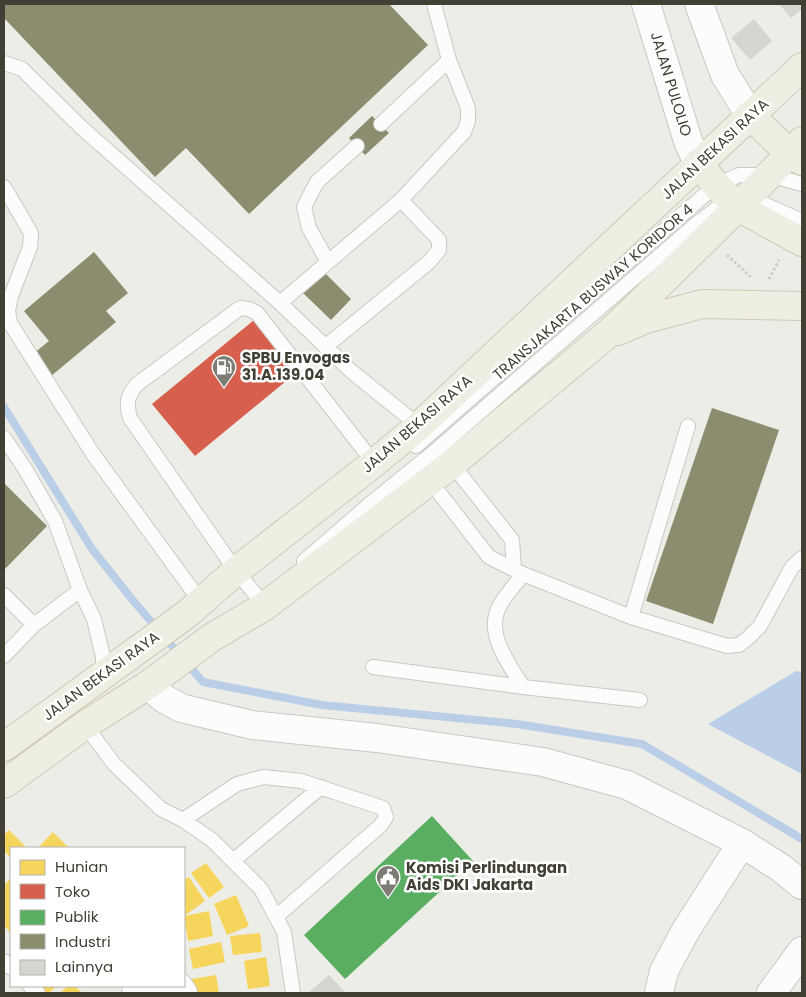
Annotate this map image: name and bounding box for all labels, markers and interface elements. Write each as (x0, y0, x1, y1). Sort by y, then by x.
street label: JALAN PULOLIO (646, 29, 697, 139)
street label: JALAN BEKASI RAYA (656, 93, 773, 204)
street label: TRANSJAKARTA BUSWAY KORIDOR 4 (488, 199, 697, 385)
place label: SPBU Envogas 31.A.139.04 (242, 347, 350, 385)
fuel station icon: SPBU Envogas 31.A.139.04 (211, 354, 237, 388)
street label: JALAN BEKASI RAYA (357, 370, 476, 477)
street label: JALAN BEKASI RAYA (38, 626, 163, 725)
legend (10, 847, 185, 987)
text: Hunian (55, 856, 108, 877)
place label: Komisi Perlindungan Aids DKI Jakarta (406, 857, 567, 895)
public building icon: Komisi Perlindungan Aids DKI Jakarta (375, 864, 401, 898)
text: Toko (55, 881, 90, 902)
text: Publik (55, 906, 99, 927)
text: Industri (55, 931, 111, 952)
text: Lainnya (55, 956, 113, 977)

